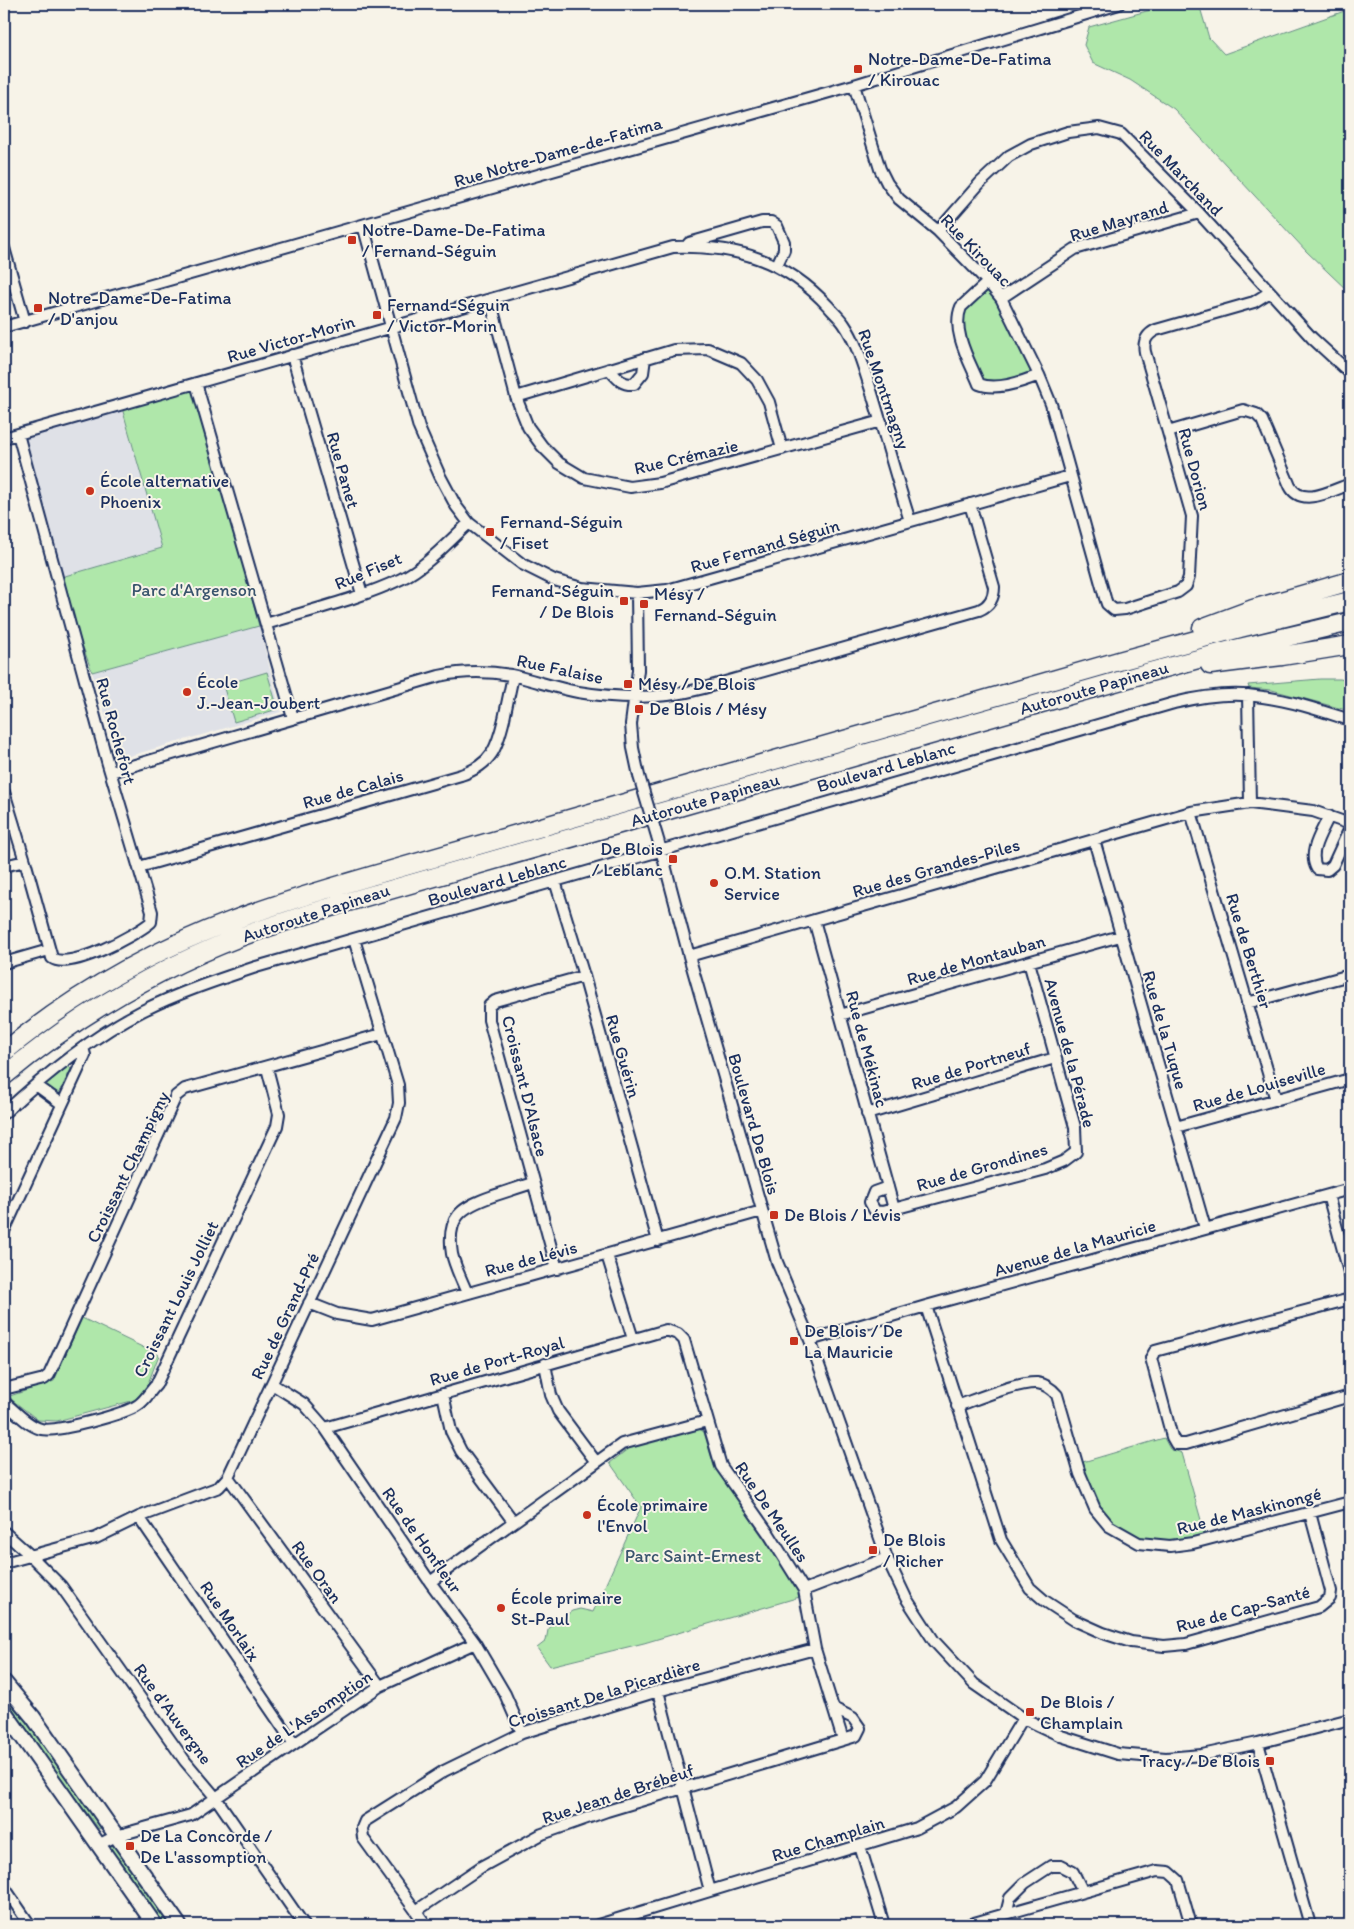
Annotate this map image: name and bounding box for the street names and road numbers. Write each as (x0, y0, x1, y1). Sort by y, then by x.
street label: Rue Notre-Dame-de-Fatima (451, 112, 665, 192)
street label: Rue Marchand (1134, 125, 1228, 221)
street label: Rue Mayrand (1067, 196, 1171, 246)
street label: Rue Kirouac (936, 209, 1016, 291)
street label: Rue Victor-Morin (225, 310, 358, 368)
street label: Rue Montmagny (853, 326, 915, 453)
street label: Rue Dorion (1173, 425, 1217, 513)
street label: Rue Panet (322, 429, 364, 511)
street label: Rue Crémazie (632, 434, 740, 480)
street label: Rue Fernand Séguin (688, 514, 842, 578)
street label: Rue Fiset (331, 547, 405, 595)
street label: Rue Falaise (515, 649, 605, 689)
street label: Autoroute Papineau (1017, 656, 1171, 720)
street label: Rue Rochefort (91, 675, 141, 787)
street label: Boulevard Leblanc (814, 737, 958, 797)
street label: Rue de Calais (300, 764, 406, 814)
street label: Autoroute Papineau (628, 768, 782, 832)
street label: Rue des Grandes-Piles (850, 834, 1022, 902)
street label: Boulevard Leblanc (425, 851, 569, 911)
street label: Autoroute Papineau (240, 879, 393, 947)
street label: Rue de Berthier (1221, 891, 1277, 1012)
street label: Rue de Montauban (904, 930, 1048, 990)
street label: Rue de la Tuque (1138, 968, 1192, 1092)
street label: Avenue de la Pérade (1039, 976, 1101, 1130)
street label: Rue de Mékinac (841, 988, 893, 1110)
street label: Rue Guérin (601, 1012, 646, 1101)
street label: Croissant D'Alsace (497, 1013, 553, 1159)
street label: Rue de Portneuf (908, 1037, 1034, 1095)
street label: Boulevard De Blois (723, 1051, 785, 1197)
street label: Rue de Louiseville (1190, 1058, 1328, 1116)
street label: Croissant Champigny (82, 1087, 174, 1246)
street label: Rue de Grondines (914, 1138, 1050, 1196)
street label: Avenue de la Mauricie (992, 1214, 1158, 1282)
street label: Croissant Louis Jolliet (129, 1217, 224, 1381)
street label: Rue de Lévis (482, 1236, 580, 1282)
street label: Rue de Grand-Pré (246, 1249, 324, 1383)
street label: Rue de Port-Royal (427, 1331, 567, 1391)
street label: Rue De Meulles (730, 1457, 814, 1567)
street label: Rue de Maskinongé (1174, 1482, 1324, 1540)
street label: Rue de Honfleur (377, 1483, 467, 1598)
street label: Rue Oran (287, 1536, 347, 1608)
street label: Rue Morlaix (195, 1577, 265, 1665)
street label: Rue de Cap-Santé (1174, 1581, 1312, 1637)
street label: Croissant De la Picardière (505, 1653, 703, 1733)
street label: Rue d'Auvergne (129, 1659, 217, 1769)
street label: Rue de L'Assomption (231, 1665, 377, 1773)
street label: Rue Jean de Brébeuf (539, 1759, 697, 1829)
street label: Rue Champlain (769, 1811, 887, 1867)

